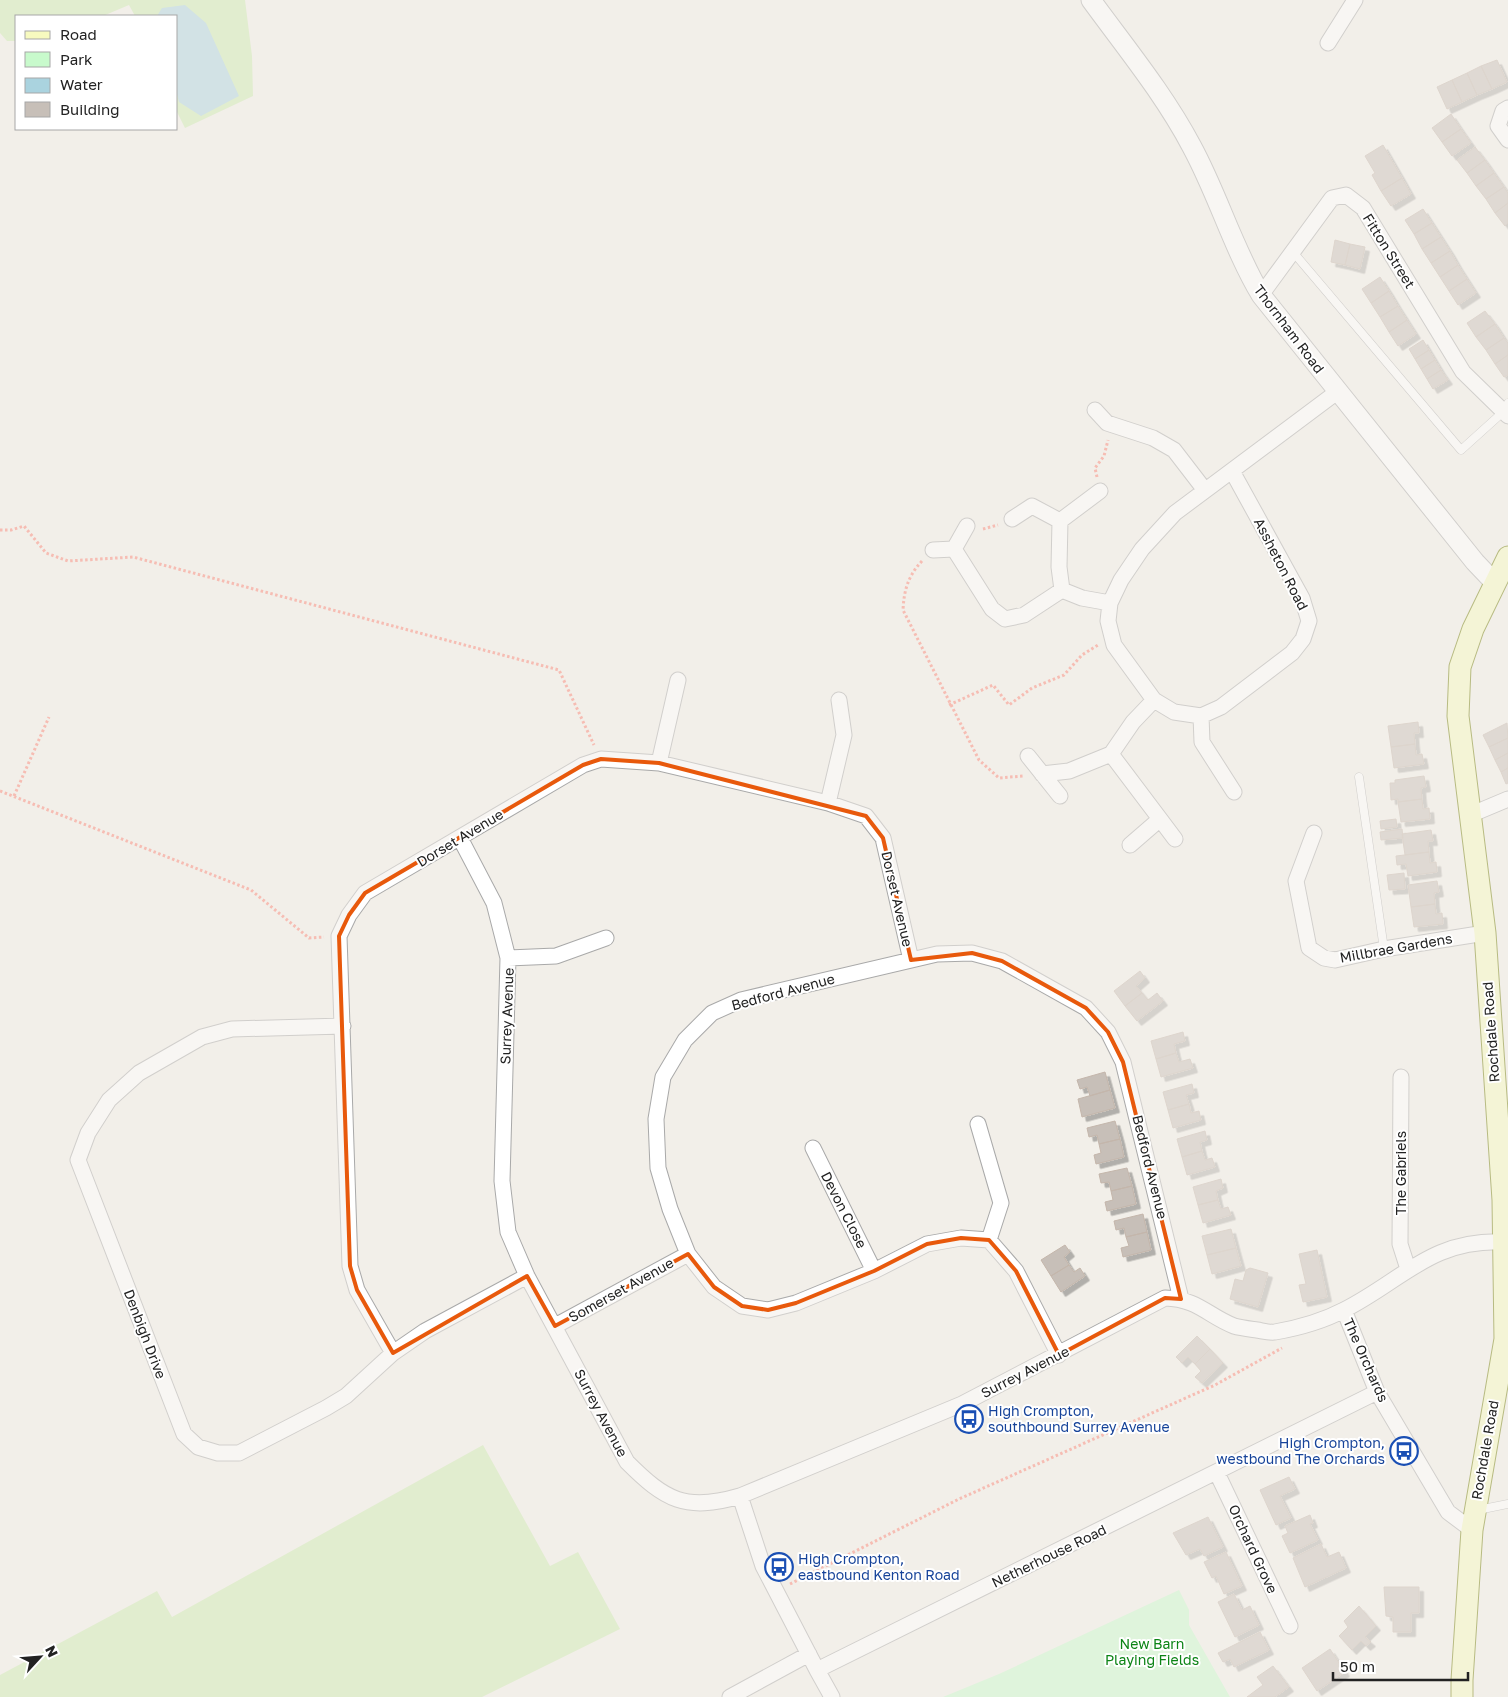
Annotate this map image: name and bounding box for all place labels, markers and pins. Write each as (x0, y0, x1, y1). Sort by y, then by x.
place label: High Crompton, southbound Surrey Avenue (988, 1402, 1170, 1435)
bus stop icon: High Crompton, southbound Surrey Avenue (954, 1404, 984, 1434)
place label: High Crompton, westbound The Orchards (1216, 1434, 1385, 1467)
bus stop icon: High Crompton, westbound The Orchards (1389, 1436, 1419, 1466)
place label: High Crompton, eastbound Kenton Road (798, 1550, 960, 1583)
bus stop icon: High Crompton, eastbound Kenton Road (764, 1552, 794, 1582)

